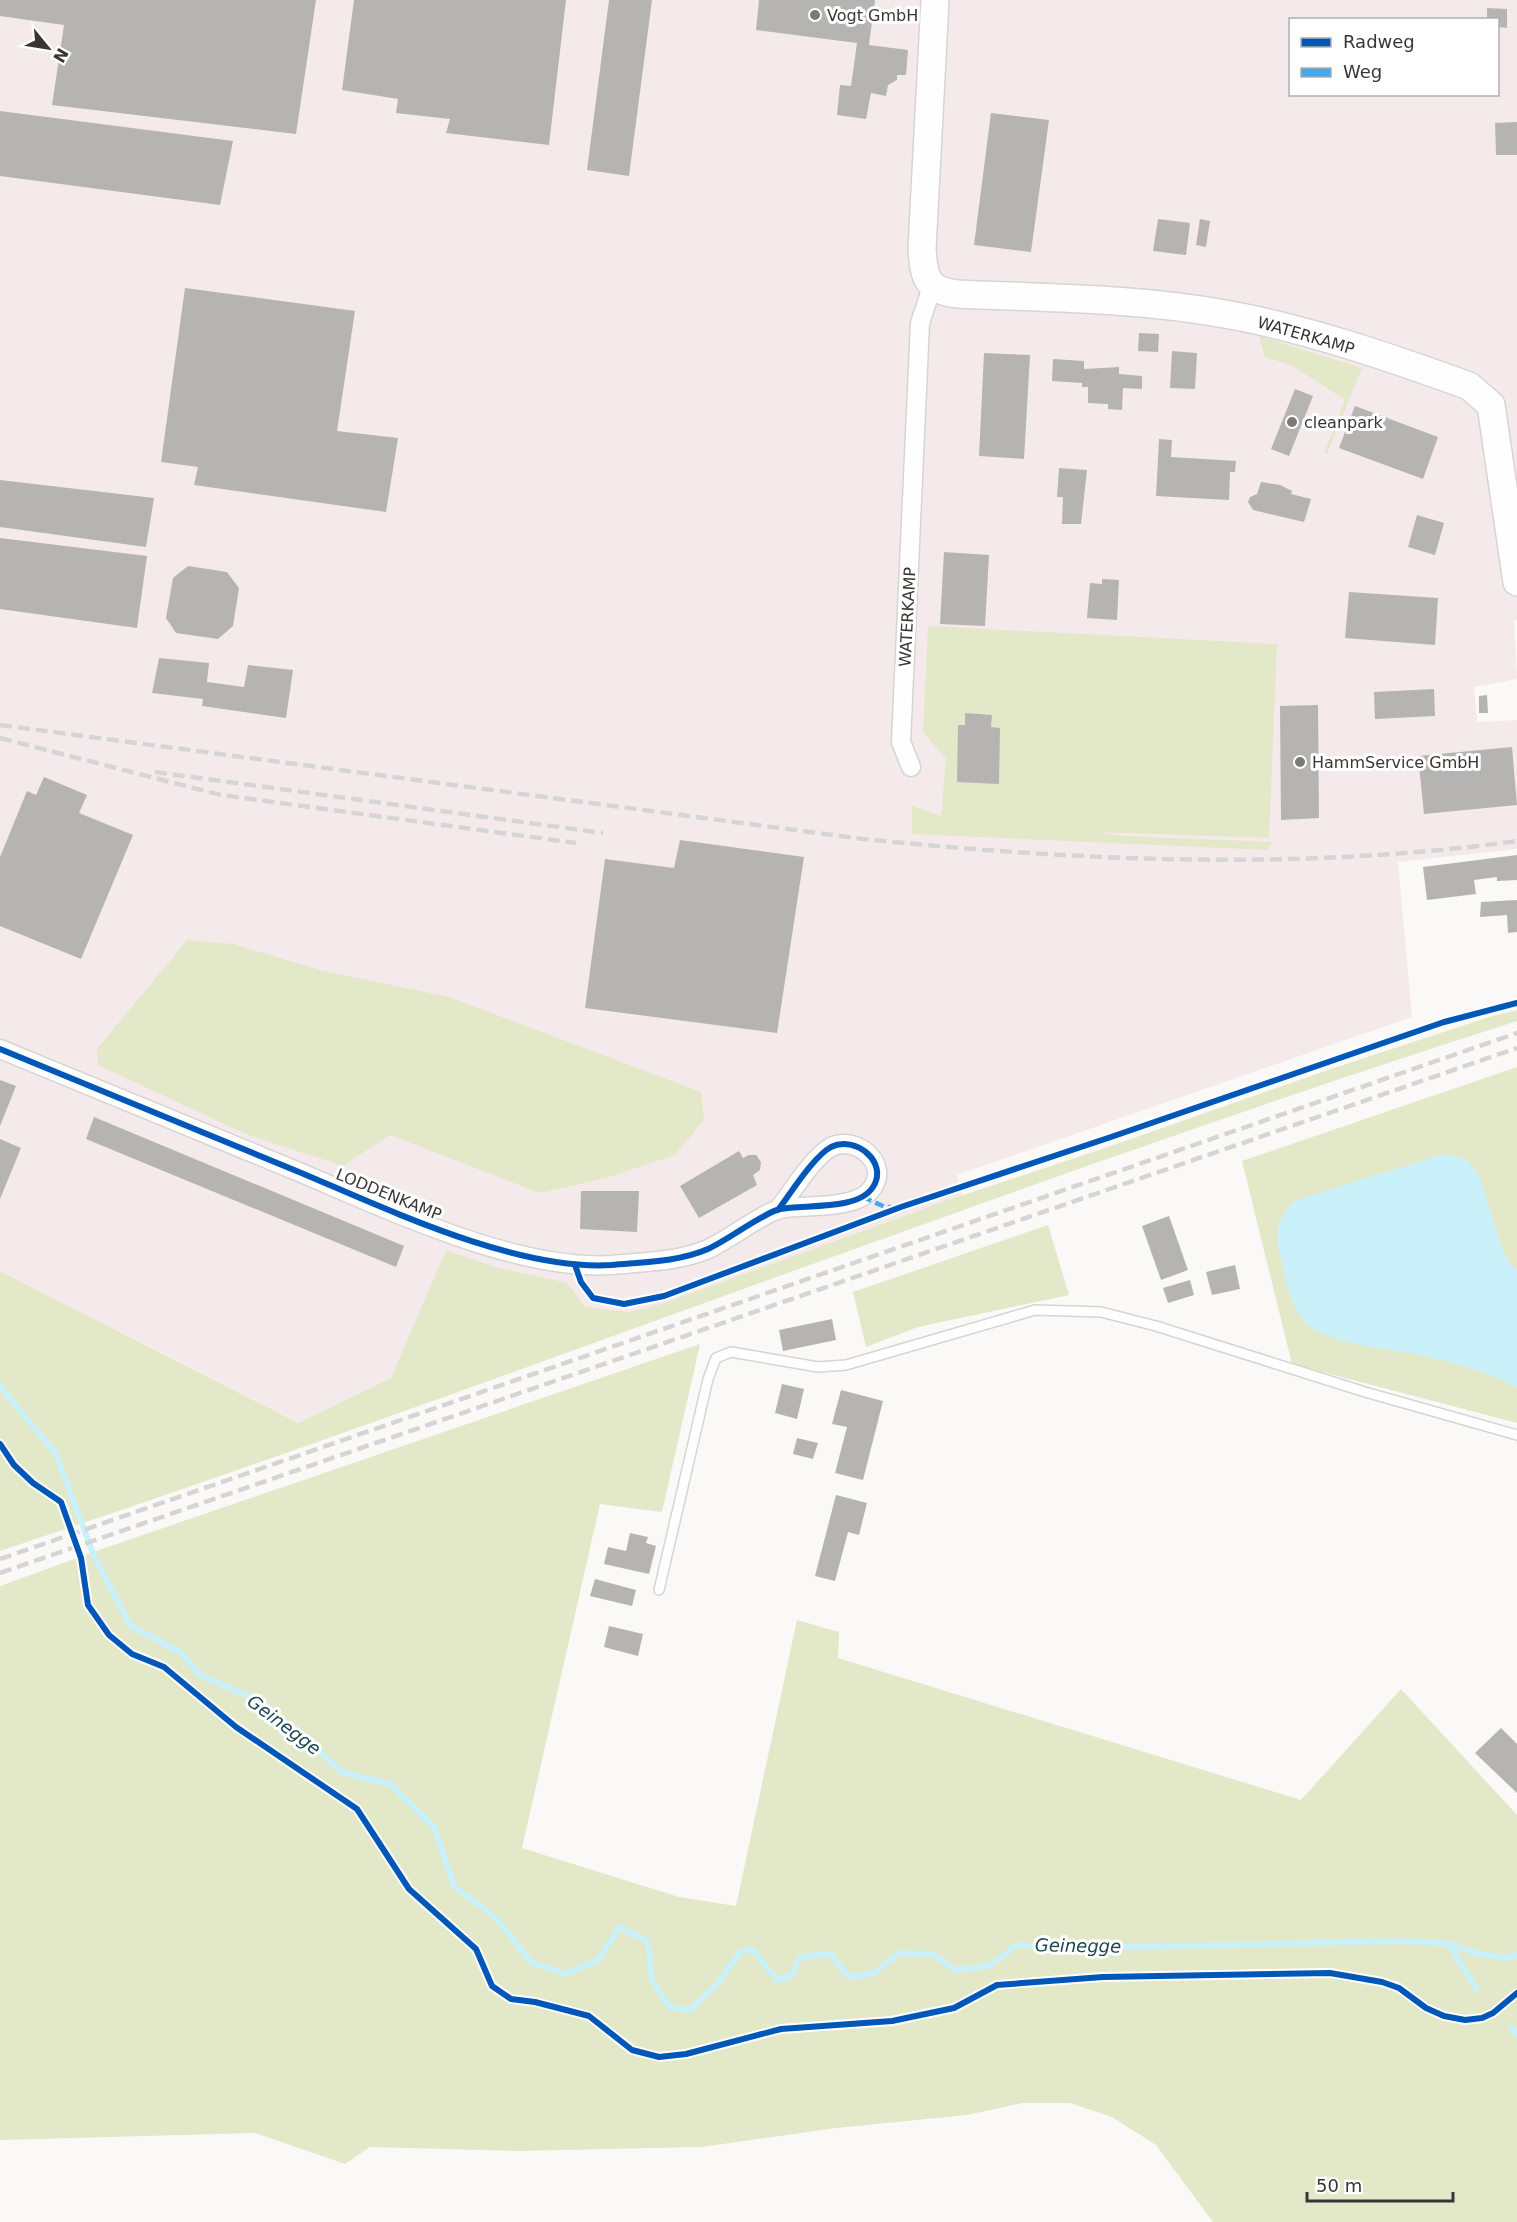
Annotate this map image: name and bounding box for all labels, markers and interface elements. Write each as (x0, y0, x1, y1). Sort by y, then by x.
place label: Vogt GmbH (827, 6, 918, 25)
marker: Vogt GmbH (808, 8, 822, 22)
north arrow (18, 18, 78, 78)
legend (1289, 18, 1499, 96)
text: Radweg (1343, 31, 1415, 52)
text: N (49, 45, 72, 66)
text: Weg (1343, 61, 1382, 82)
street label: WATERKAMP (1255, 313, 1357, 359)
place label: cleanpark (1304, 413, 1384, 432)
marker: cleanpark (1285, 415, 1299, 429)
street label: WATERKAMP (895, 566, 920, 668)
place label: HammService GmbH (1312, 753, 1479, 772)
marker: HammService GmbH (1293, 755, 1307, 769)
street label: LODDENKAMP (333, 1165, 445, 1224)
water label: Geinegge (243, 1690, 325, 1759)
water label: Geinegge (1035, 1934, 1121, 1957)
scale bar (1307, 2165, 1452, 2203)
text: 50 m (1316, 2175, 1362, 2196)

